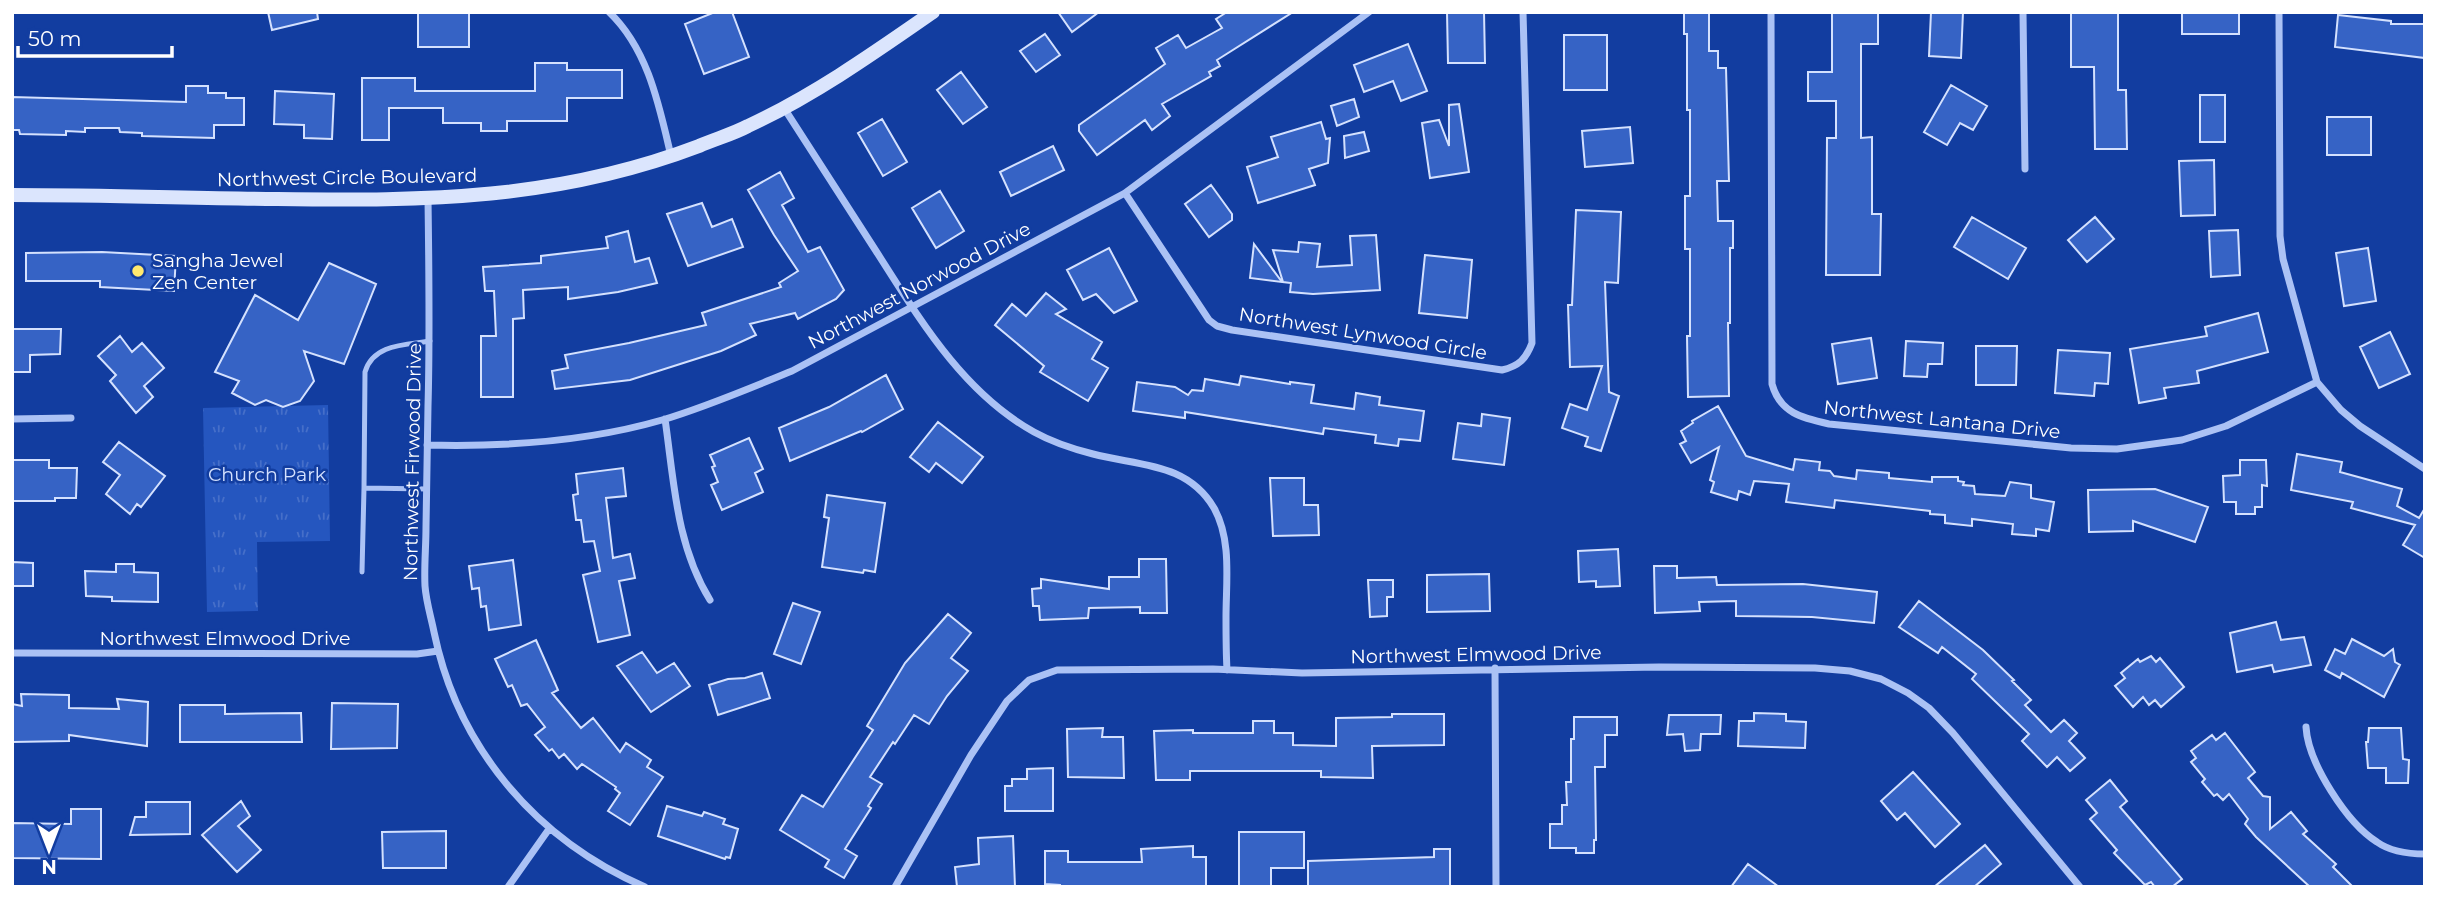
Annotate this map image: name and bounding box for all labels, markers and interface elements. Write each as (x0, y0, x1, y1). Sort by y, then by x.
scale bar (18, 14, 172, 58)
text: 50 m (28, 26, 82, 51)
street label: Northwest Circle Boulevard (217, 164, 477, 191)
street label: Northwest Norwood Drive (804, 217, 1034, 354)
place label: Sangha Jewel Zen Center (152, 249, 284, 294)
marker: Sangha Jewel Zen Center (130, 263, 146, 279)
street label: Northwest Lynwood Circle (1237, 303, 1489, 364)
street label: Northwest Firwood Drive (399, 343, 426, 581)
street label: Northwest Lantana Drive (1822, 396, 2062, 443)
park label: Church Park (208, 463, 327, 486)
street label: Northwest Elmwood Drive (99, 627, 351, 650)
street label: Northwest Elmwood Drive (1350, 641, 1602, 668)
north arrow (14, 815, 84, 885)
text: N (41, 855, 57, 878)

